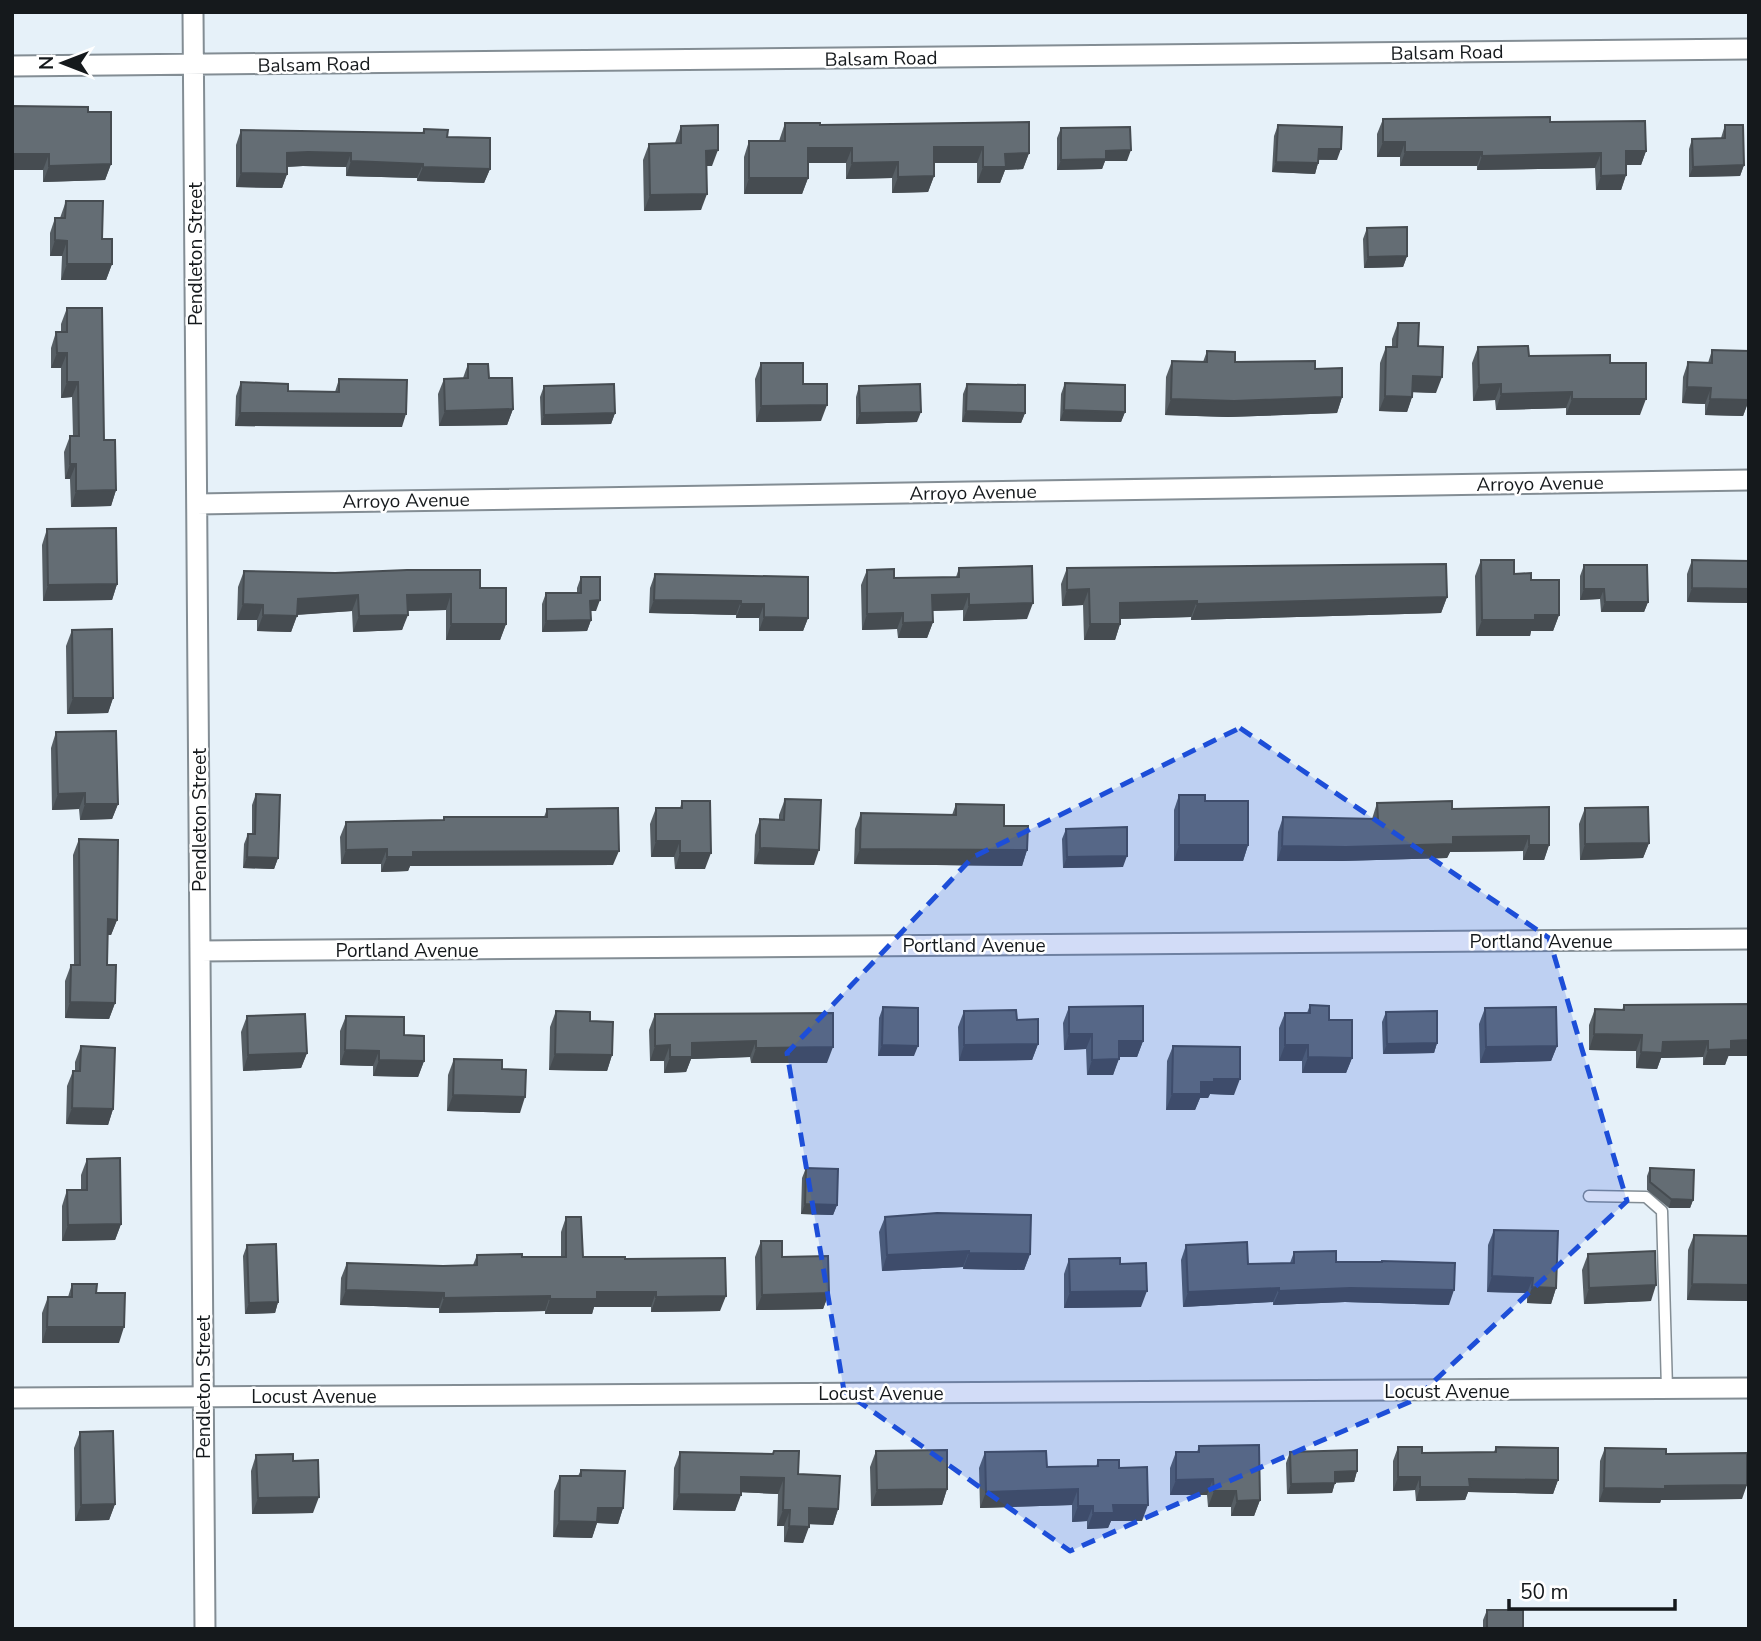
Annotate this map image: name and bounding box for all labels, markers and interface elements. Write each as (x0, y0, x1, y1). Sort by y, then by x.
north arrow (28, 28, 98, 98)
street label: Balsam Road (1390, 39, 1504, 67)
street label: Balsam Road (824, 45, 938, 73)
street label: Balsam Road (257, 51, 371, 79)
text: N (34, 56, 60, 70)
street label: Pendleton Street (183, 182, 209, 326)
street label: Arroyo Avenue (1476, 470, 1604, 498)
street label: Arroyo Avenue (909, 479, 1037, 507)
street label: Arroyo Avenue (342, 487, 470, 515)
street label: Pendleton Street (187, 748, 213, 892)
street label: Portland Avenue (1469, 929, 1613, 955)
street label: Portland Avenue (902, 933, 1046, 959)
street label: Portland Avenue (335, 938, 479, 964)
street label: Pendleton Street (191, 1315, 217, 1459)
street label: Locust Avenue (1384, 1379, 1510, 1405)
street label: Locust Avenue (818, 1381, 944, 1407)
street label: Locust Avenue (251, 1384, 377, 1410)
scale bar (1509, 1568, 1675, 1612)
text: 50 m (1520, 1578, 1569, 1606)

